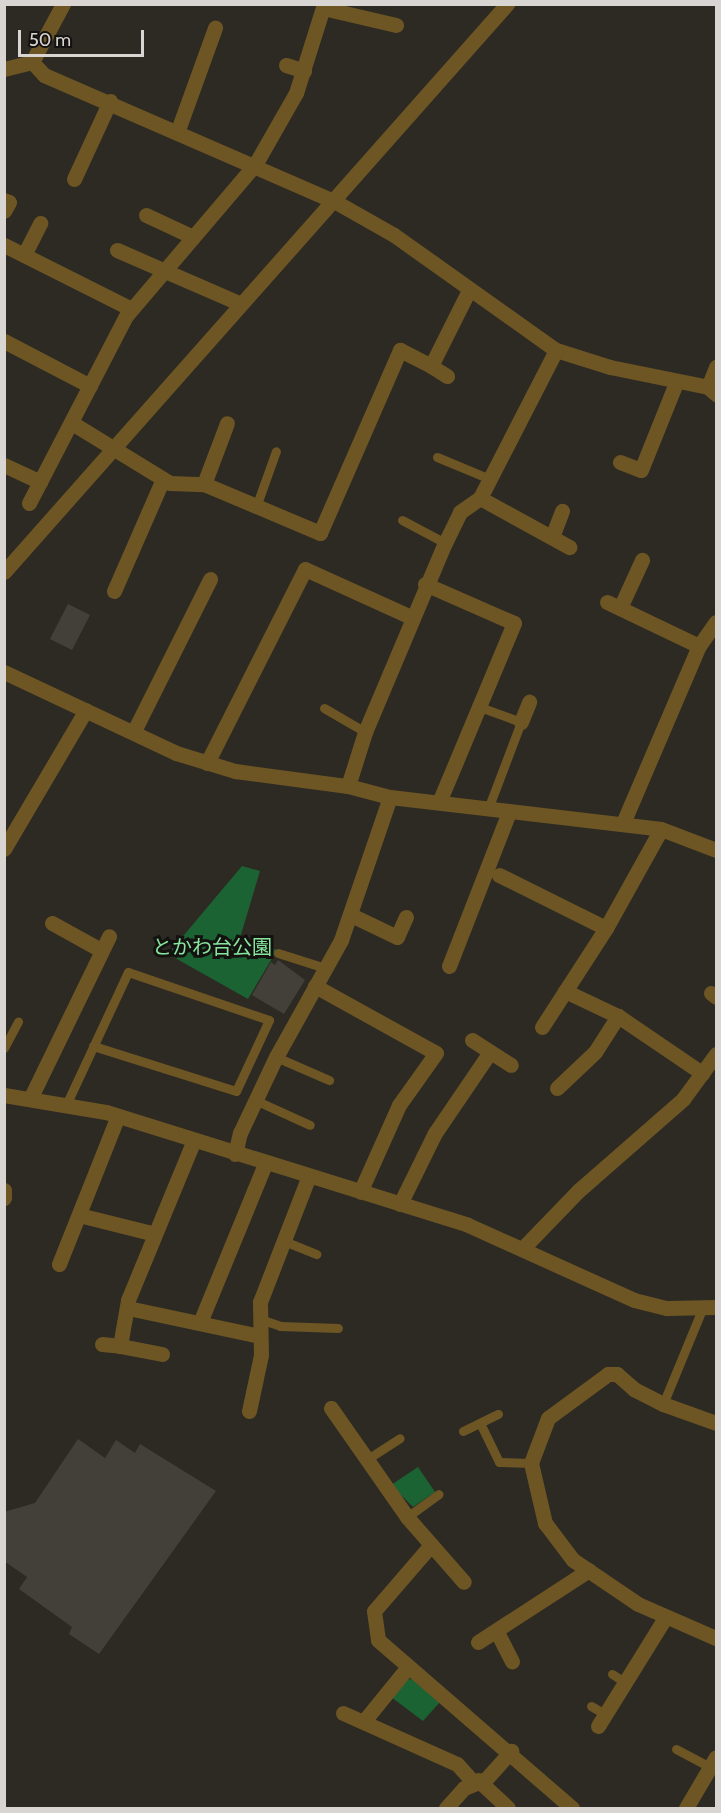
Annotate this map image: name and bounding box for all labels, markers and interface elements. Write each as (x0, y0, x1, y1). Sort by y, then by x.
scale bar (21, 18, 147, 56)
text: 50 m (29, 29, 71, 51)
park label: とかわ台公園 (152, 935, 272, 959)

